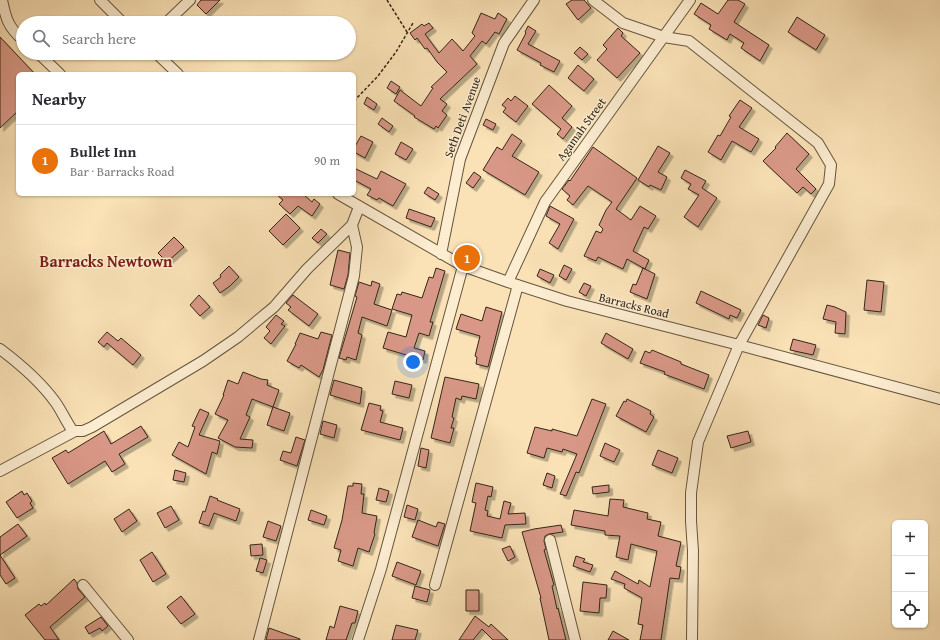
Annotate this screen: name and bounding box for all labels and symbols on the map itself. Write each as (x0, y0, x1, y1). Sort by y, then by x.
street label: Seth Deti Avenue (439, 74, 485, 160)
street label: Agamah Street (552, 93, 610, 164)
pin: 1 (454, 243, 480, 273)
district label: Barracks Newtown (40, 249, 173, 273)
street label: Barracks Road (597, 288, 671, 322)
your location (403, 352, 423, 372)

